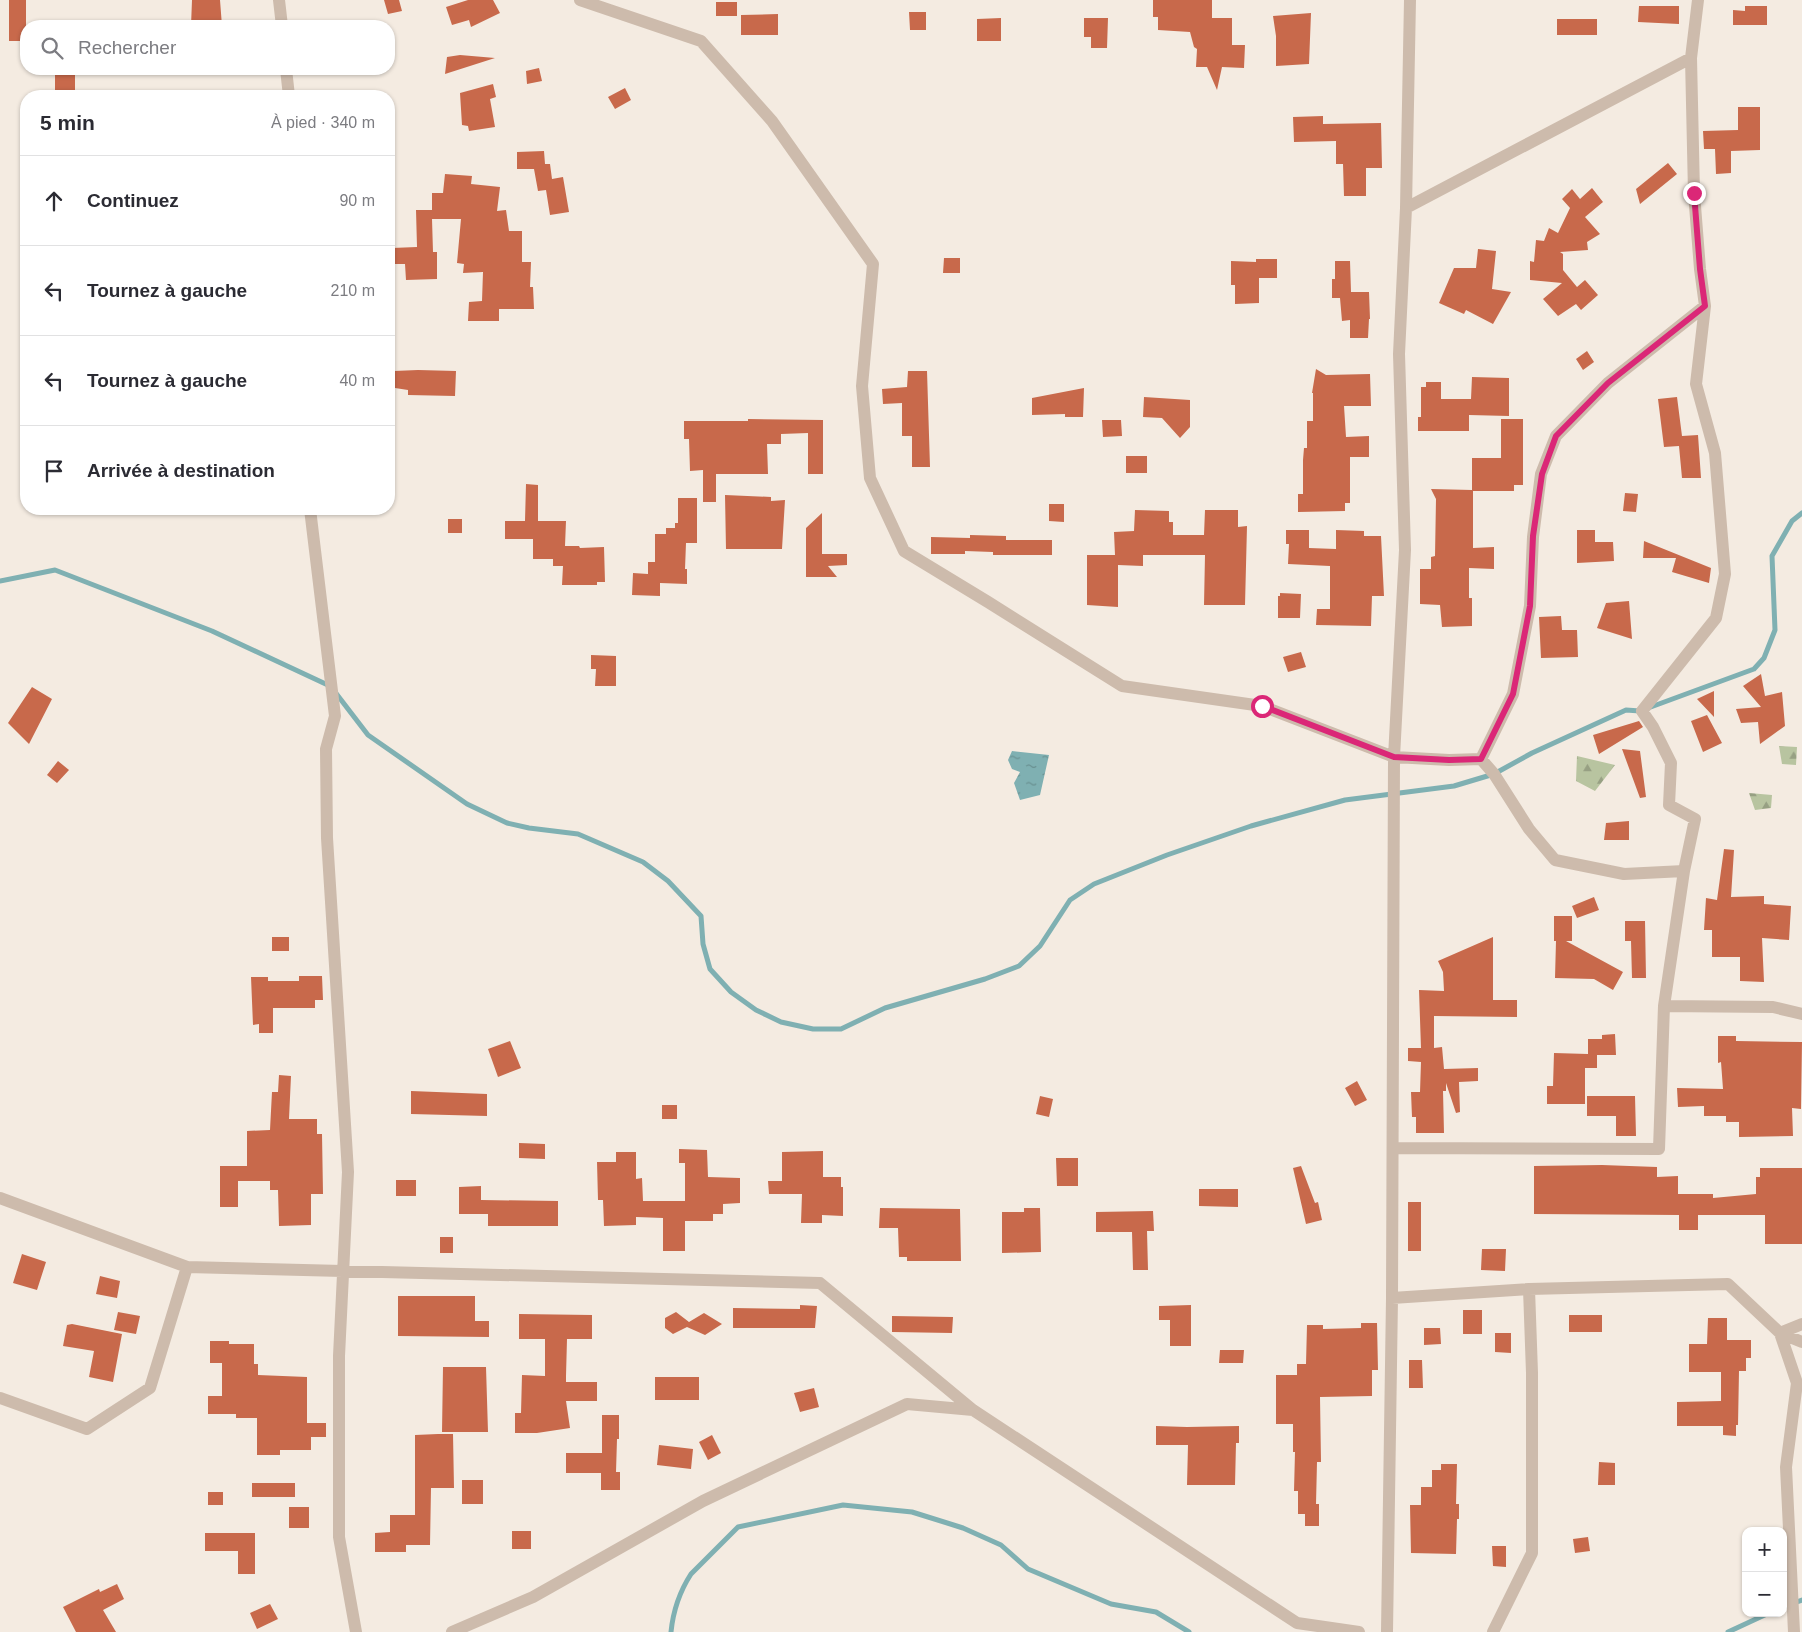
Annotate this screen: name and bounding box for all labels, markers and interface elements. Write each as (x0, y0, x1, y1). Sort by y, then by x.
search box (20, 20, 395, 75)
icon: search (38, 34, 66, 62)
text: Rechercher (78, 37, 176, 58)
text: 5 min (40, 111, 95, 134)
text: À pied · 340 m (271, 114, 375, 131)
route end (1683, 182, 1706, 205)
icon: ahead (40, 187, 68, 215)
text: Continuez (87, 190, 179, 211)
text: 90 m (339, 192, 375, 209)
icon: left (40, 277, 68, 305)
text: Tournez à gauche (87, 280, 247, 301)
text: 210 m (331, 282, 375, 299)
icon: left (40, 367, 68, 395)
text: Tournez à gauche (87, 370, 247, 391)
text: 40 m (339, 372, 375, 389)
icon: arrive (40, 457, 68, 485)
text: Arrivée à destination (87, 460, 275, 481)
route start (1251, 695, 1274, 718)
map controls (1742, 1527, 1787, 1617)
button: + (1742, 1527, 1787, 1572)
button: − (1742, 1572, 1787, 1617)

